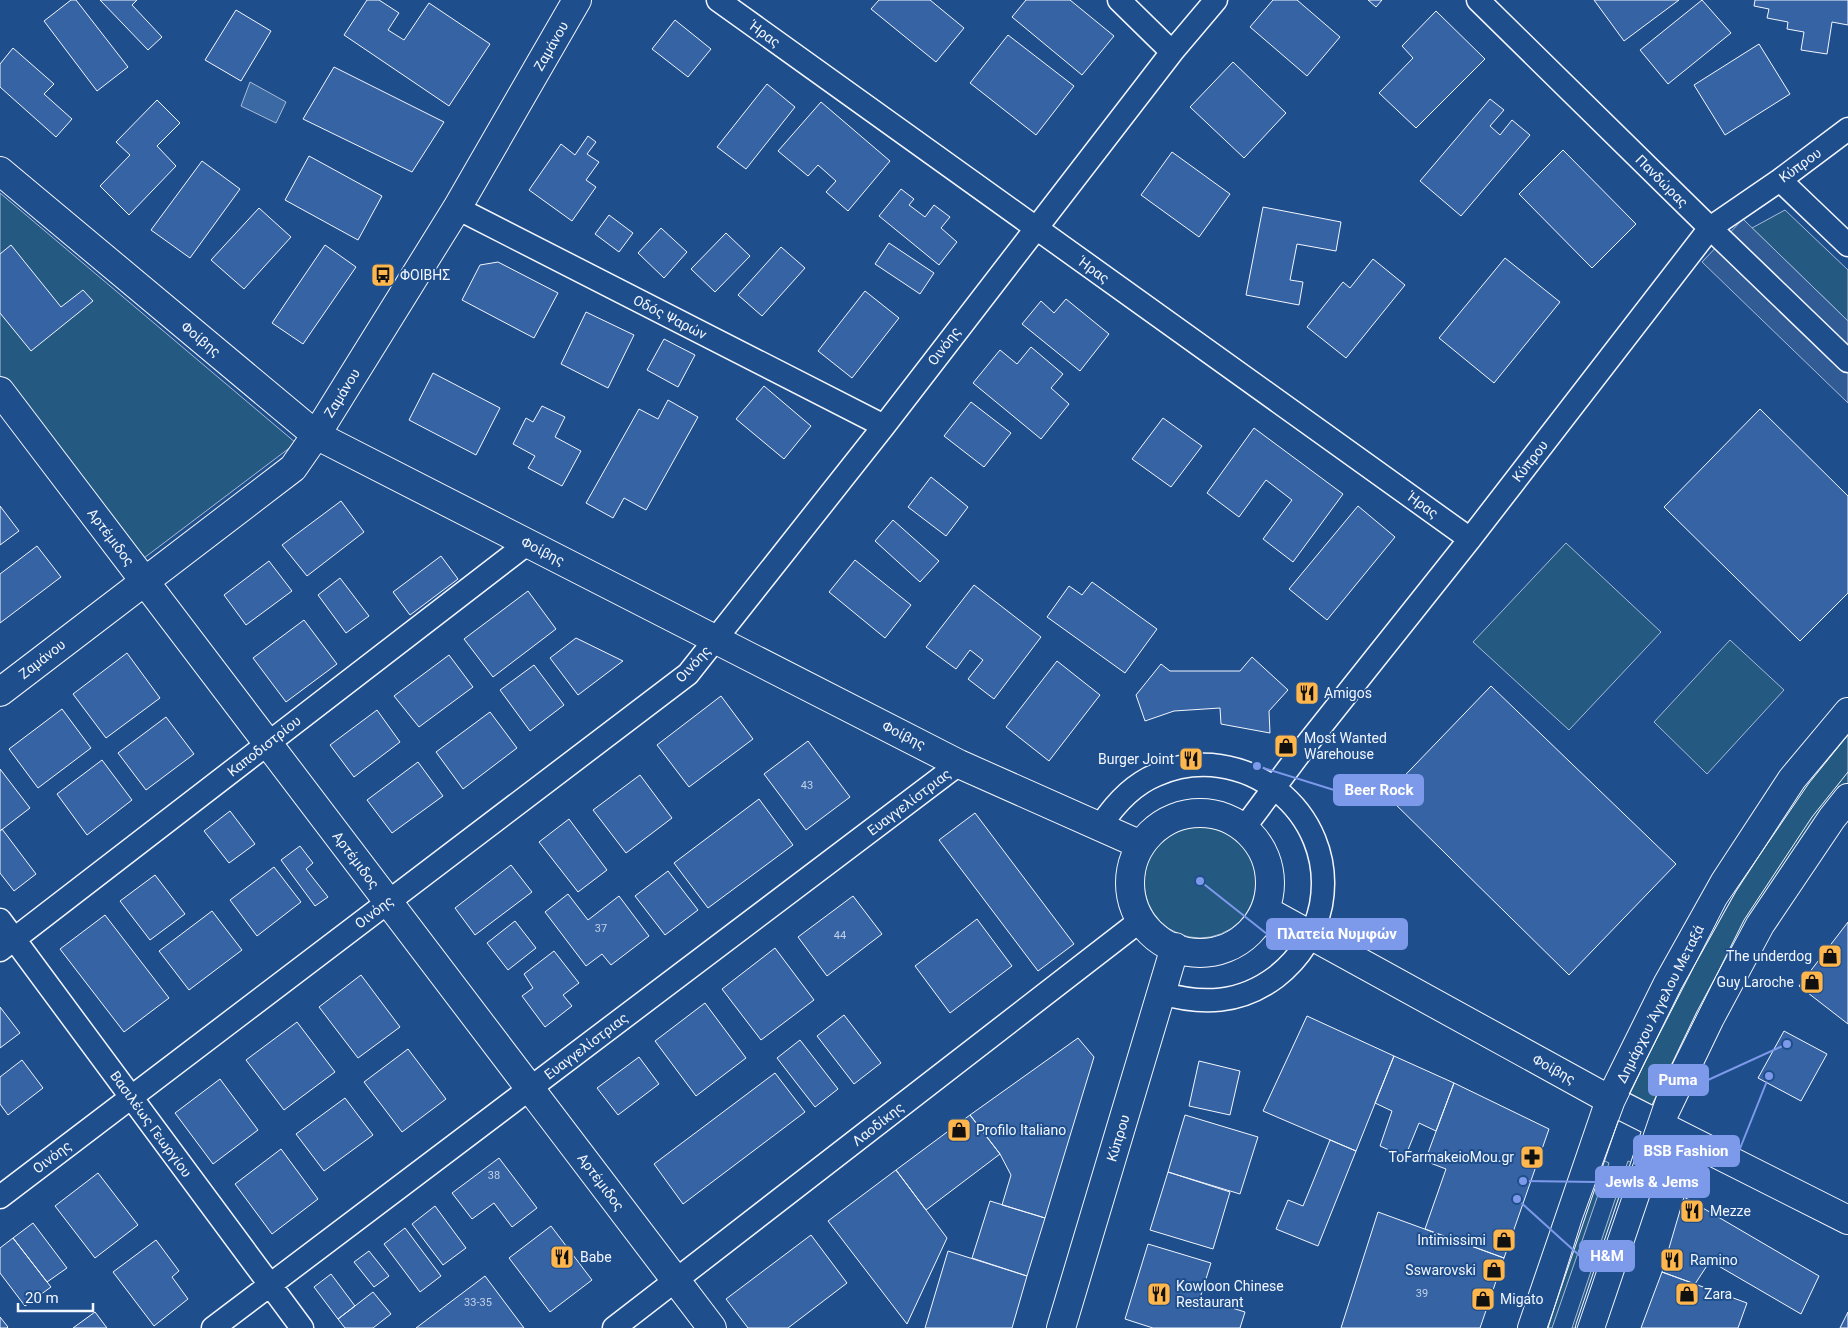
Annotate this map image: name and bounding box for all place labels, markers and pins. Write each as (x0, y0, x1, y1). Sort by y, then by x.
bus stop icon: ΦΟΙΒΗΣ (370, 262, 396, 288)
place label: ΦΟΙΒΗΣ (400, 267, 450, 283)
restaurant icon: Amigos (1294, 680, 1320, 706)
place label: Amigos (1324, 685, 1372, 701)
place label: Most Wanted Warehouse (1304, 730, 1387, 762)
shop icon: Most Wanted Warehouse (1273, 733, 1299, 759)
restaurant icon: Burger Joint (1178, 746, 1204, 772)
place label: Burger Joint (1098, 751, 1174, 767)
callout: Beer Rock (1334, 775, 1423, 805)
callout: Πλατεία Νυμφών (1267, 919, 1407, 949)
shop icon: The underdog (1817, 943, 1843, 969)
place label: The underdog (1726, 948, 1812, 964)
shop icon: Guy Laroche (1799, 969, 1825, 995)
place label: Guy Laroche (1716, 974, 1794, 990)
callout: Puma (1649, 1065, 1708, 1095)
shop icon: Profilo Italiano (946, 1117, 972, 1143)
place label: Profilo Italiano (976, 1122, 1066, 1138)
callout: BSB Fashion (1634, 1136, 1739, 1166)
pharmacy icon: ToFarmakeioMou.gr (1519, 1144, 1545, 1170)
place label: ToFarmakeioMou.gr (1389, 1149, 1514, 1165)
callout: Jewls & Jems (1596, 1167, 1709, 1197)
restaurant icon: Mezze (1679, 1198, 1705, 1224)
place label: Mezze (1710, 1203, 1751, 1219)
shop icon: Intimissimi (1491, 1227, 1517, 1253)
place label: Intimissimi (1417, 1232, 1486, 1248)
callout: H&M (1580, 1241, 1634, 1271)
restaurant icon: Babe (549, 1244, 575, 1270)
restaurant icon: Ramino (1659, 1247, 1685, 1273)
place label: Babe (580, 1249, 612, 1265)
place label: Ramino (1690, 1252, 1738, 1268)
shop icon: Sswarovski (1481, 1257, 1507, 1283)
place label: Sswarovski (1405, 1262, 1476, 1278)
place label: Kowloon Chinese Restaurant (1176, 1278, 1284, 1310)
restaurant icon: Kowloon Chinese Restaurant (1146, 1281, 1172, 1307)
shop icon: Zara (1674, 1281, 1700, 1307)
shop icon: Migato (1470, 1286, 1496, 1312)
place label: Zara (1704, 1286, 1732, 1302)
place label: Migato (1500, 1291, 1544, 1307)

